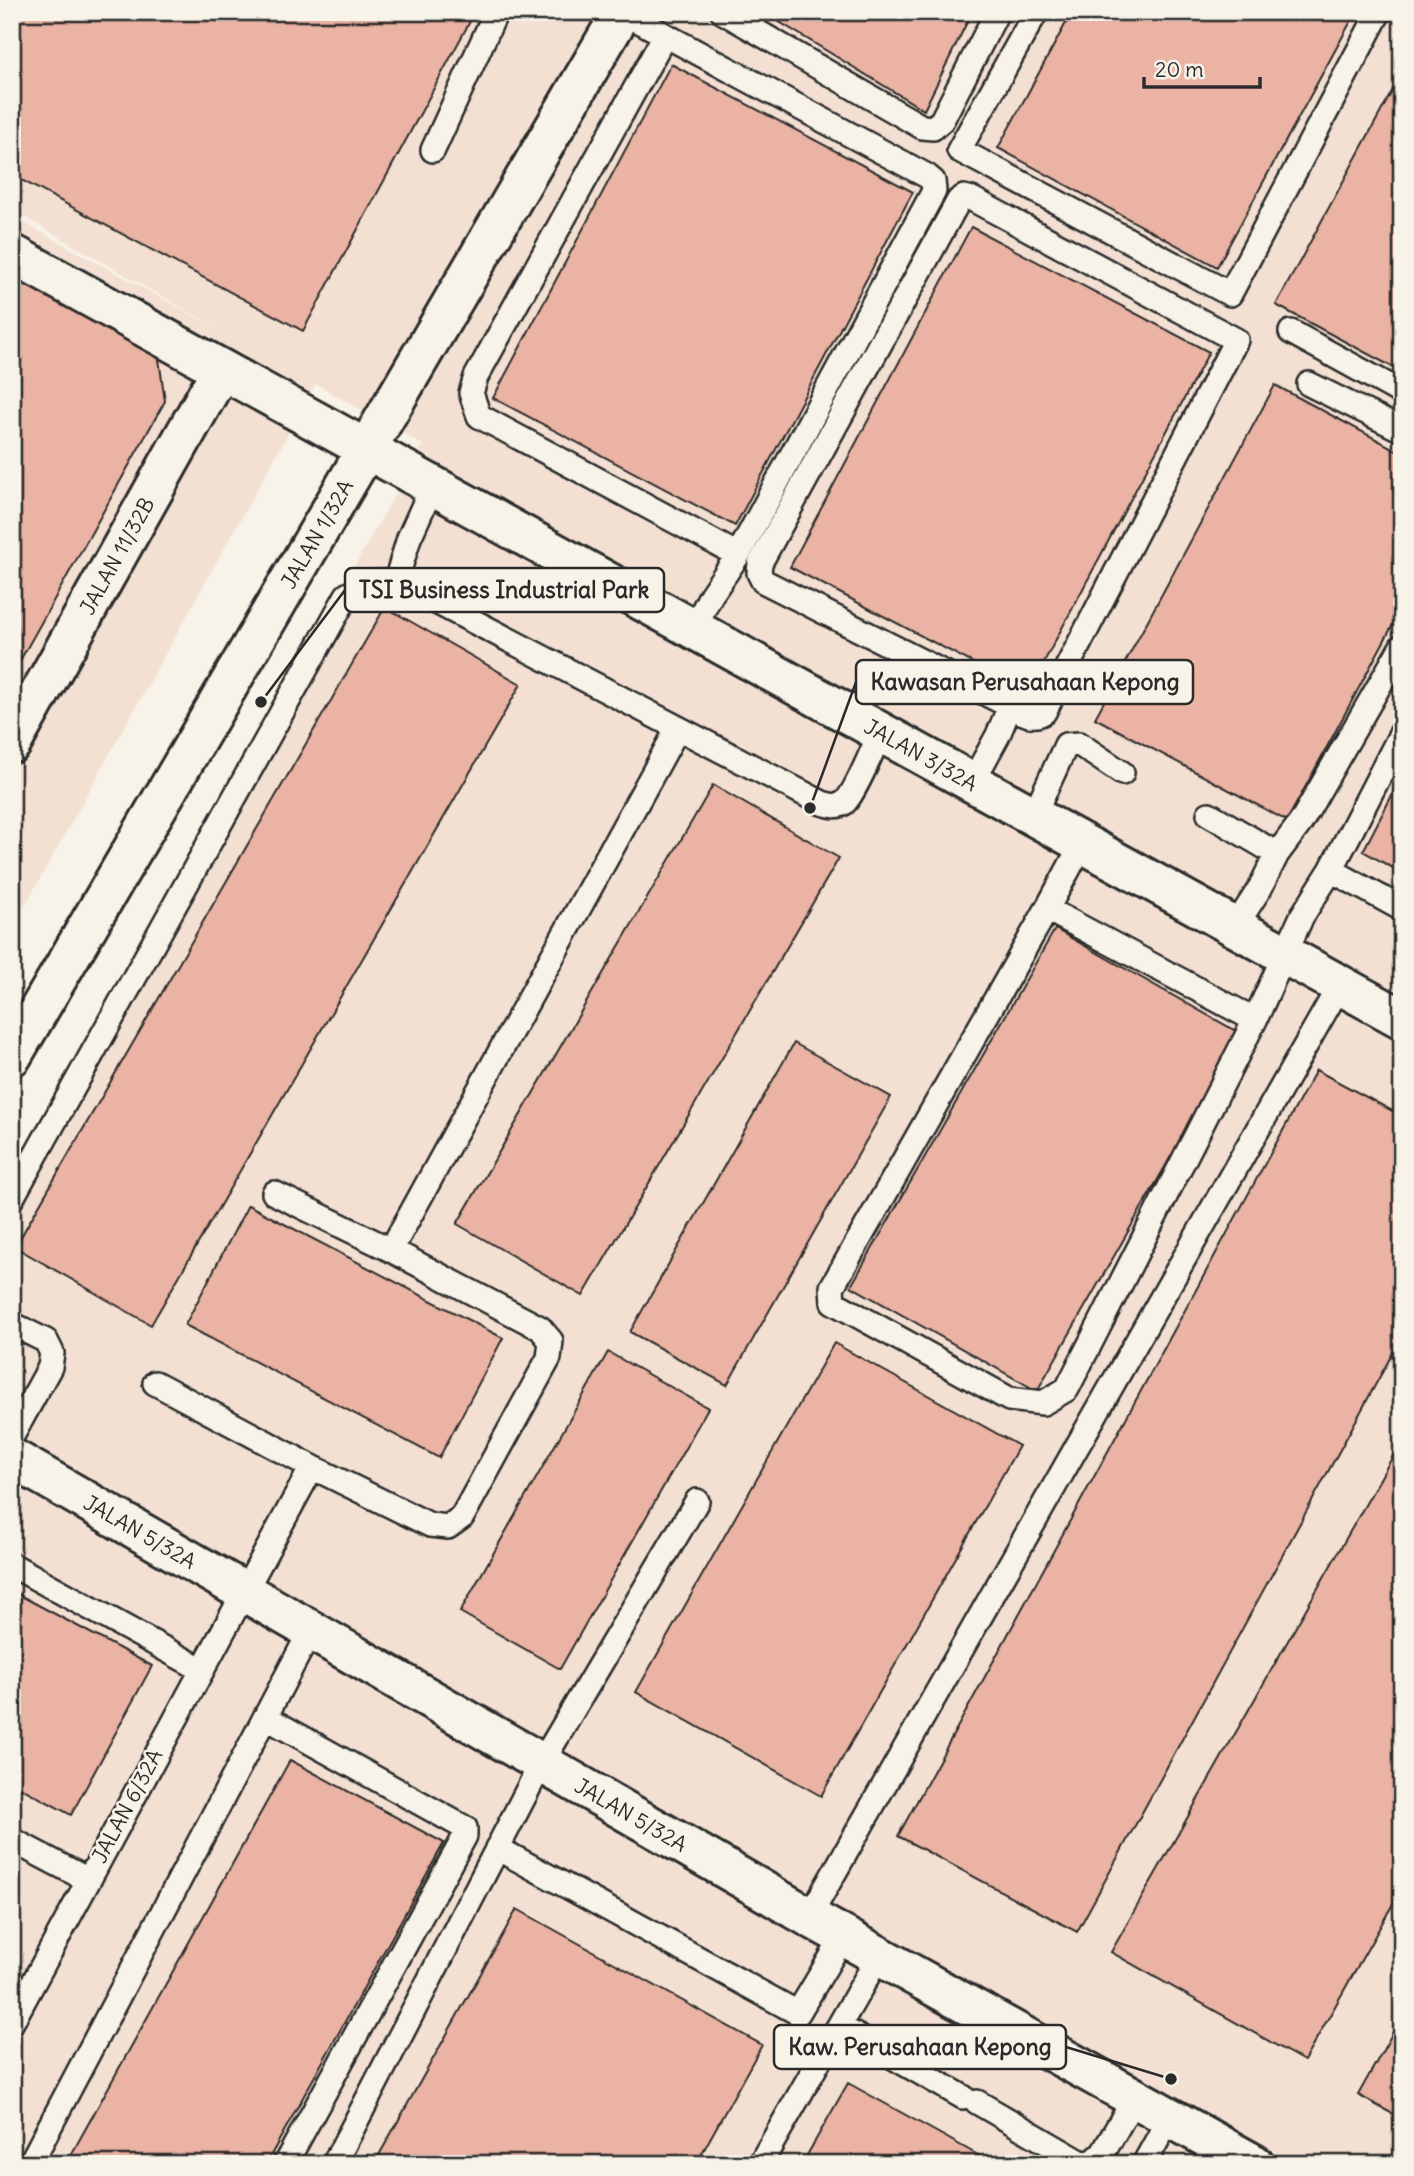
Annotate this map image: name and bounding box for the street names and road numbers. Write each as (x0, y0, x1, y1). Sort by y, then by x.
street label: JALAN 1/32A (275, 475, 359, 593)
street label: JALAN 11/32B (74, 493, 160, 619)
street label: JALAN 3/32A (860, 713, 982, 797)
street label: JALAN 5/32A (79, 1489, 201, 1575)
street label: JALAN 6/32A (86, 1744, 168, 1868)
street label: JALAN 5/32A (570, 1772, 692, 1858)

